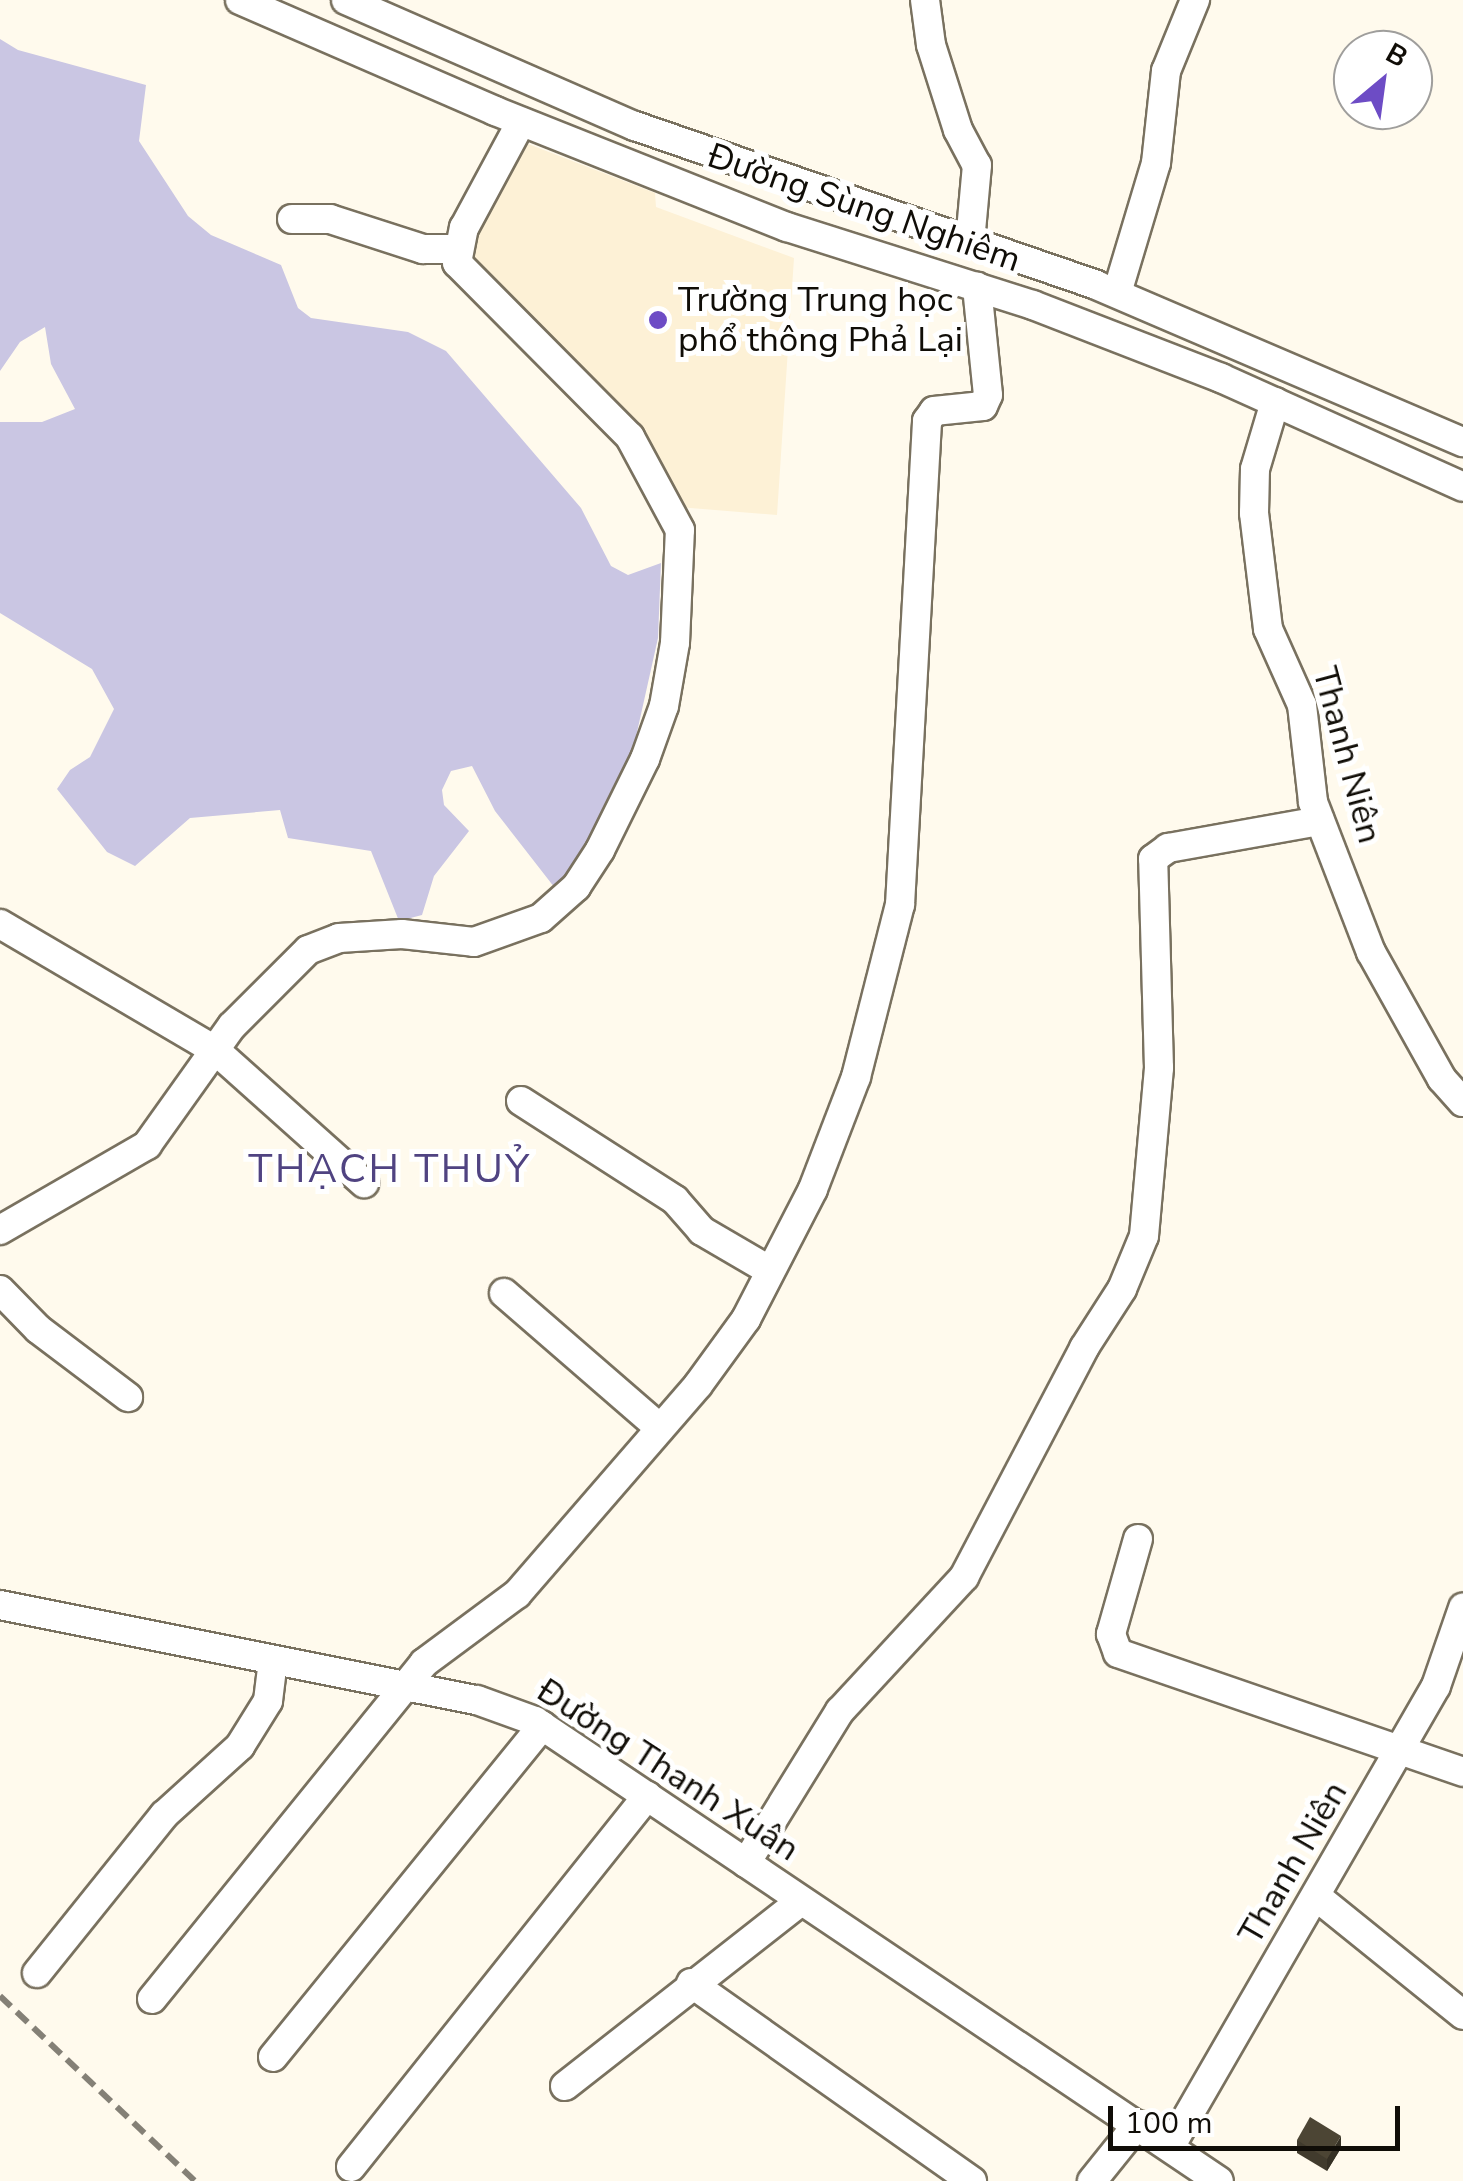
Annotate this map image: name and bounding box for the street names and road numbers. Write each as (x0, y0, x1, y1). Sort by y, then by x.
street label: Đường Sùng Nghiêm (702, 135, 1026, 281)
street label: Thanh Niên (1303, 662, 1391, 848)
street label: Đường Thanh Xuân (529, 1670, 807, 1870)
street label: Thanh Niên (1230, 1774, 1356, 1952)

